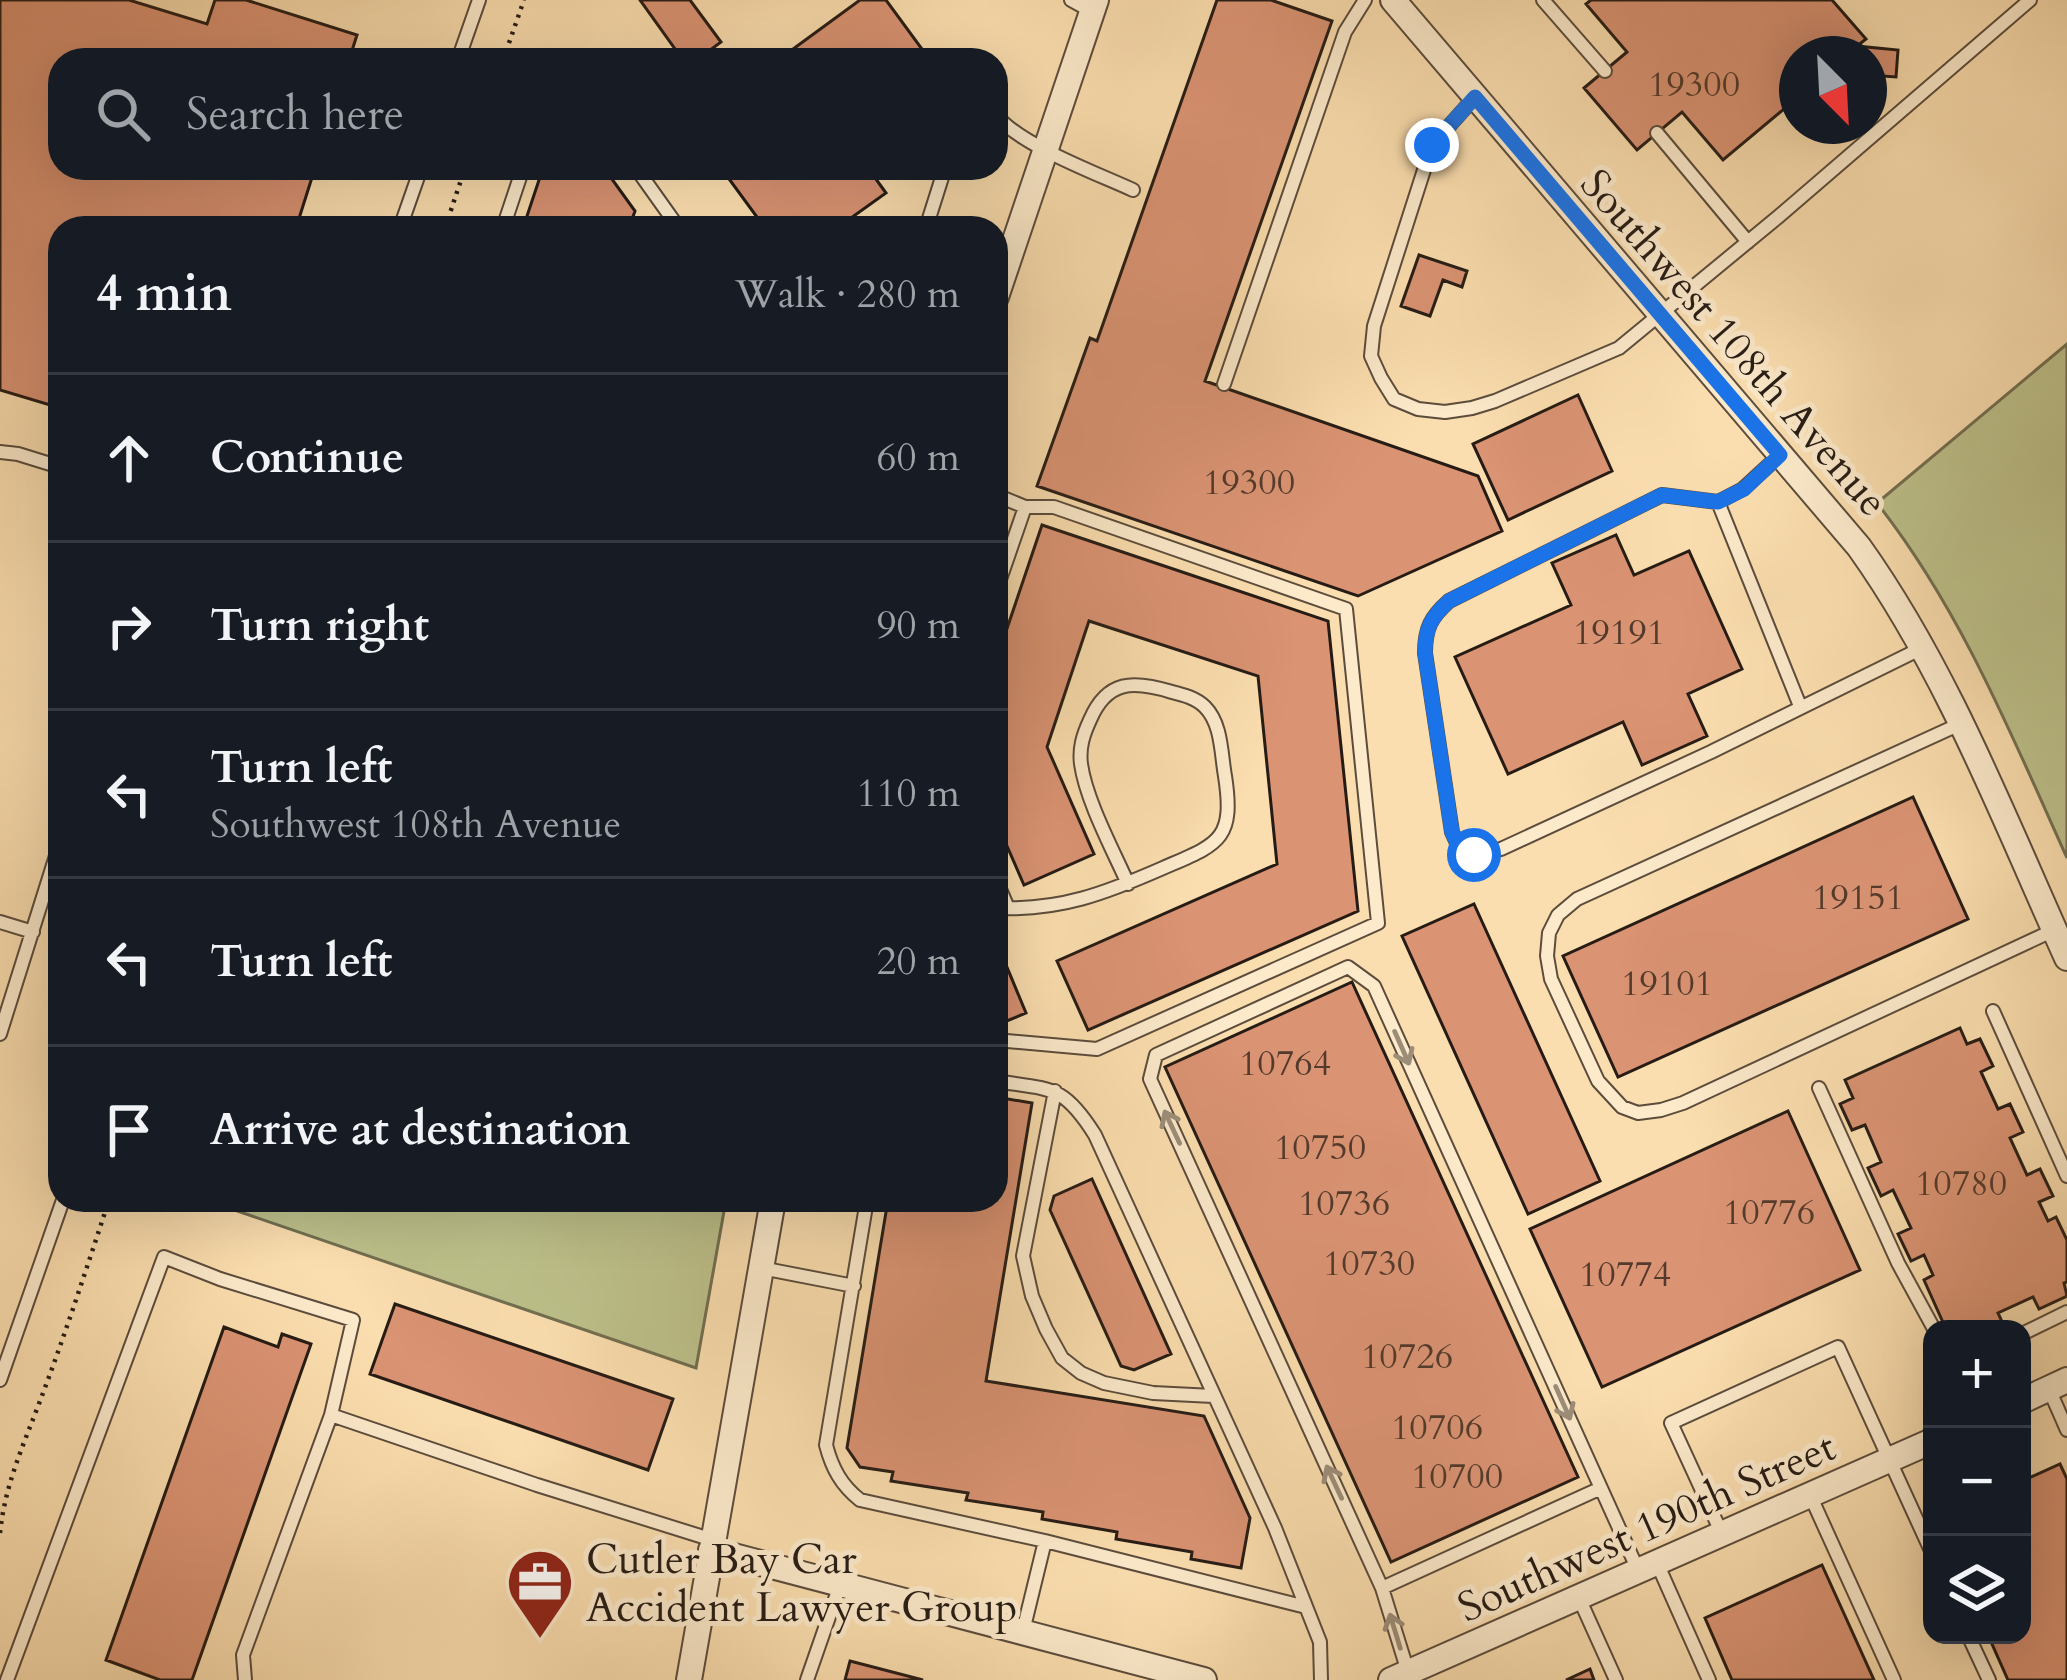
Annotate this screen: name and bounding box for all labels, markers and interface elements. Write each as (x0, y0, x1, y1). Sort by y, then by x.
north arrow (1779, 36, 1887, 144)
search box (48, 48, 1008, 180)
house number: 19300 (1648, 60, 1740, 109)
icon: search (90, 81, 156, 147)
text: Search here (186, 84, 404, 145)
route end (1405, 118, 1459, 172)
street label: Southwest 108th Avenue (1567, 157, 1901, 529)
text: 4 min (96, 259, 232, 329)
text: Walk · 280 m (735, 268, 960, 321)
icon: ahead (96, 425, 162, 491)
text: Continue (210, 427, 404, 488)
text: 60 m (877, 431, 960, 484)
house number: 19300 (1203, 458, 1295, 507)
icon: right (96, 593, 162, 659)
text: Turn right (210, 595, 429, 656)
text: 90 m (877, 599, 960, 652)
house number: 19191 (1573, 608, 1665, 657)
text: Turn left (210, 737, 392, 798)
icon: left (96, 761, 162, 827)
text: 110 m (857, 767, 960, 820)
text: Southwest 108th Avenue (210, 798, 621, 851)
route start (1447, 828, 1501, 882)
house number: 19151 (1812, 873, 1904, 922)
icon: left (96, 929, 162, 995)
text: Turn left (210, 931, 392, 992)
text: 20 m (877, 935, 960, 988)
house number: 19101 (1621, 959, 1713, 1008)
one-way arrow (1393, 1029, 1415, 1065)
house number: 10764 (1239, 1039, 1331, 1088)
icon: arrive (96, 1097, 162, 1163)
text: Arrive at destination (210, 1099, 630, 1160)
one-way arrow (1159, 1110, 1181, 1146)
house number: 10750 (1274, 1123, 1366, 1172)
house number: 10780 (1915, 1159, 2007, 1208)
house number: 10736 (1298, 1179, 1390, 1228)
house number: 10776 (1723, 1188, 1815, 1237)
house number: 10730 (1323, 1239, 1415, 1288)
house number: 10774 (1579, 1250, 1671, 1299)
map controls (1923, 1320, 2031, 1644)
button: + (1923, 1320, 2031, 1428)
house number: 10726 (1361, 1332, 1453, 1381)
one-way arrow (1553, 1385, 1575, 1421)
house number: 10706 (1391, 1403, 1483, 1452)
street label: Southwest 190th Street (1449, 1418, 1844, 1636)
button: − (1923, 1428, 2031, 1536)
house number: 10700 (1411, 1452, 1503, 1501)
one-way arrow (1321, 1465, 1343, 1501)
place label: Cutler Bay Car Accident Lawyer Group (586, 1531, 1018, 1636)
button: layers (1923, 1536, 2031, 1644)
office icon: Cutler Bay Car Accident Lawyer Group (505, 1547, 575, 1641)
one-way arrow (1383, 1613, 1405, 1651)

